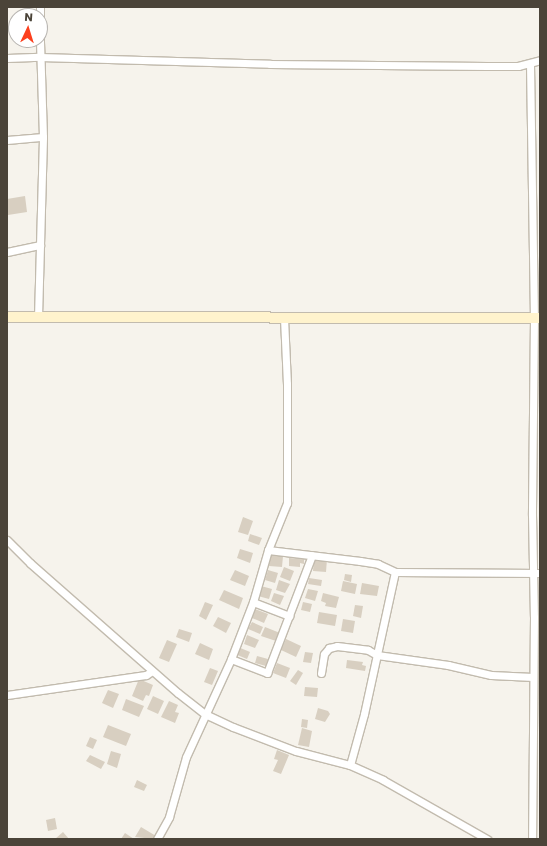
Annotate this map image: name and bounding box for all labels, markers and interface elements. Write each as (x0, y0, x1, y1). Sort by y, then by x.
north arrow (8, 8, 48, 48)
text: N (24, 9, 33, 25)

